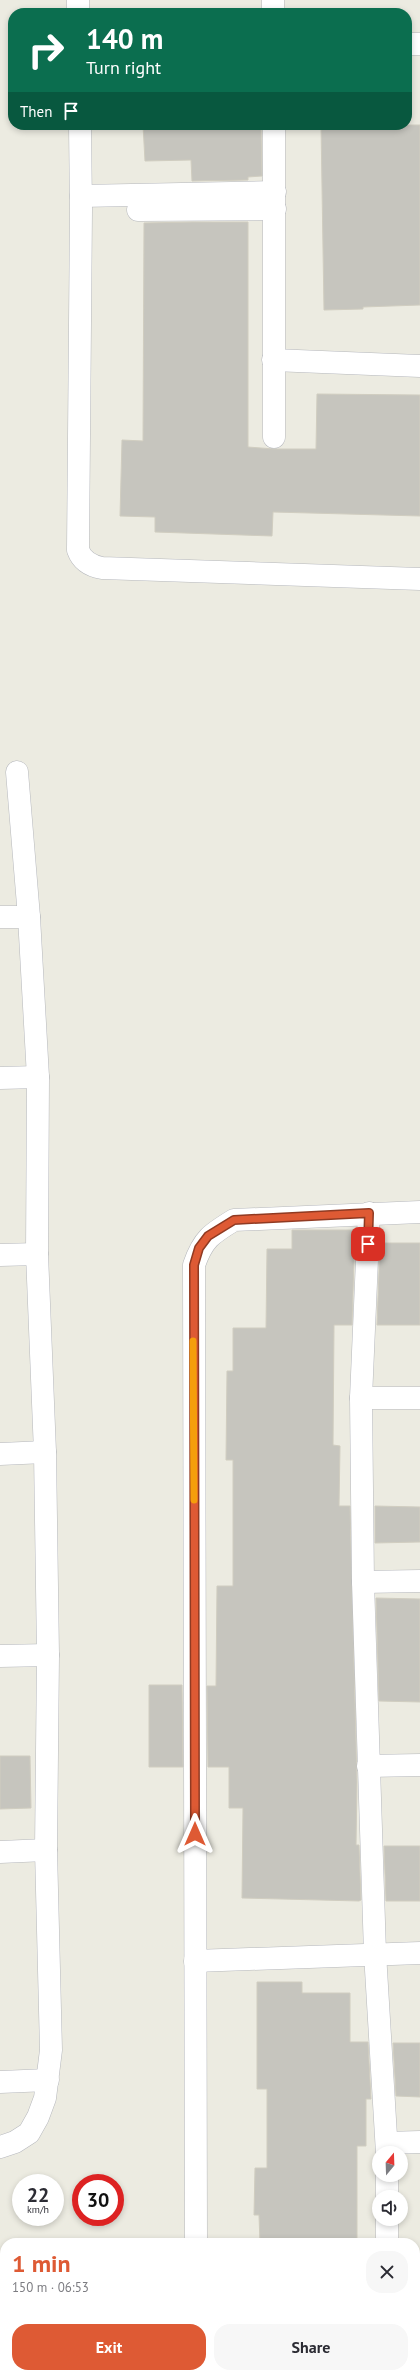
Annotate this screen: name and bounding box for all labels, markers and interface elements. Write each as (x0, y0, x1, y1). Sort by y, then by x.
text: 140 m (86, 20, 163, 57)
icon: right (20, 24, 72, 76)
text: Turn right (86, 56, 161, 79)
icon: arrive (60, 100, 82, 122)
text: Then (20, 102, 52, 121)
pin (351, 1227, 385, 1261)
icon: arrive (357, 1233, 379, 1255)
position arrow (174, 1813, 216, 1855)
north arrow (372, 2146, 408, 2182)
map controls (372, 2146, 408, 2226)
speed limit sign: 30 (72, 2174, 124, 2226)
text: 22 (27, 2182, 49, 2208)
button: sound (372, 2190, 408, 2226)
text: km/h (27, 2203, 49, 2216)
text: 1 min (12, 2248, 71, 2279)
button: close (366, 2251, 408, 2293)
text: 150 m · 06:53 (12, 2279, 89, 2296)
button: Exit (12, 2324, 206, 2370)
button: Share (214, 2324, 408, 2370)

